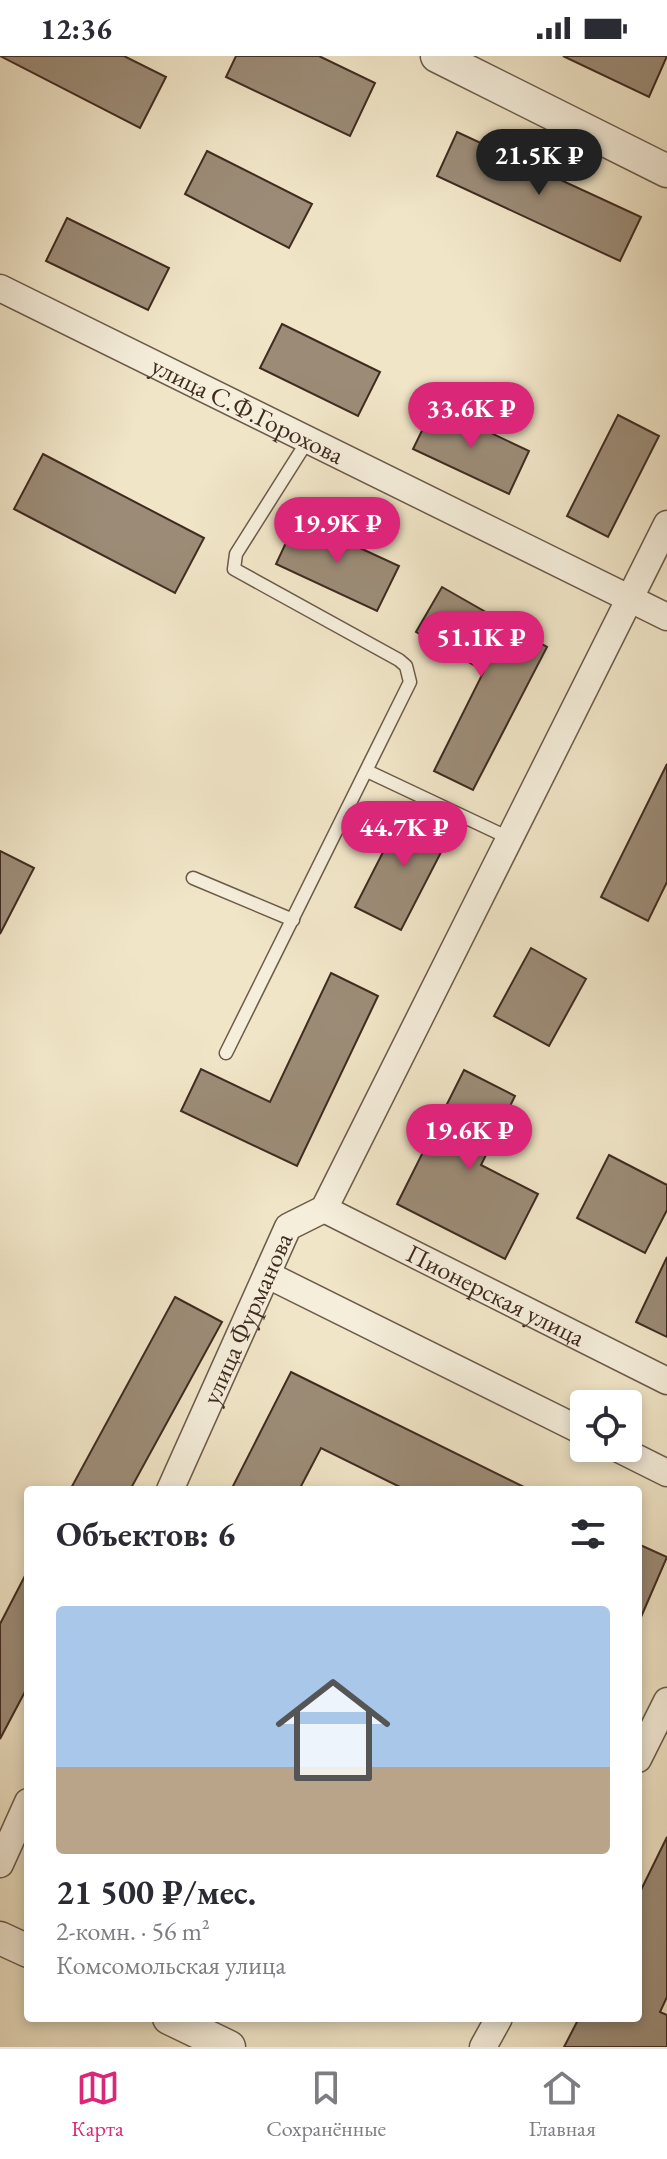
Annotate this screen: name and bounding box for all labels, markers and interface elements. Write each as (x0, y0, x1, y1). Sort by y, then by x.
text: 12:36 (40, 9, 112, 48)
pin: 21.5K ₽ (465, 129, 613, 197)
text: 21.5K ₽ (494, 138, 584, 172)
street label: улица С.Ф.Горохова (146, 348, 350, 472)
pin: 33.6K ₽ (397, 382, 545, 450)
text: 33.6K ₽ (426, 391, 516, 425)
pin: 19.9K ₽ (263, 497, 411, 565)
text: 19.9K ₽ (292, 506, 382, 540)
pin: 51.1K ₽ (407, 611, 555, 679)
text: 51.1K ₽ (436, 620, 526, 654)
pin: 44.7K ₽ (330, 801, 478, 869)
text: 44.7K ₽ (359, 810, 449, 844)
pin: 19.6K ₽ (395, 1104, 543, 1172)
text: 19.6K ₽ (424, 1113, 514, 1147)
street label: улица Фурманова (194, 1227, 301, 1410)
street label: Пионерская улица (401, 1236, 591, 1354)
map controls (570, 1390, 642, 1462)
button: locate (570, 1390, 642, 1462)
text: Объектов: 6 (56, 1512, 235, 1556)
icon: filters (566, 1512, 610, 1556)
icon: home (261, 1658, 405, 1802)
text: 21 500 ₽/мес. (56, 1870, 256, 1914)
text: 2-комн. · 56 m² (56, 1914, 210, 1948)
text: Комсомольская улица (56, 1948, 286, 1982)
tab: Карта (71, 2066, 124, 2143)
tab: Сохранённые (266, 2066, 386, 2143)
tab: Главная (529, 2066, 596, 2143)

